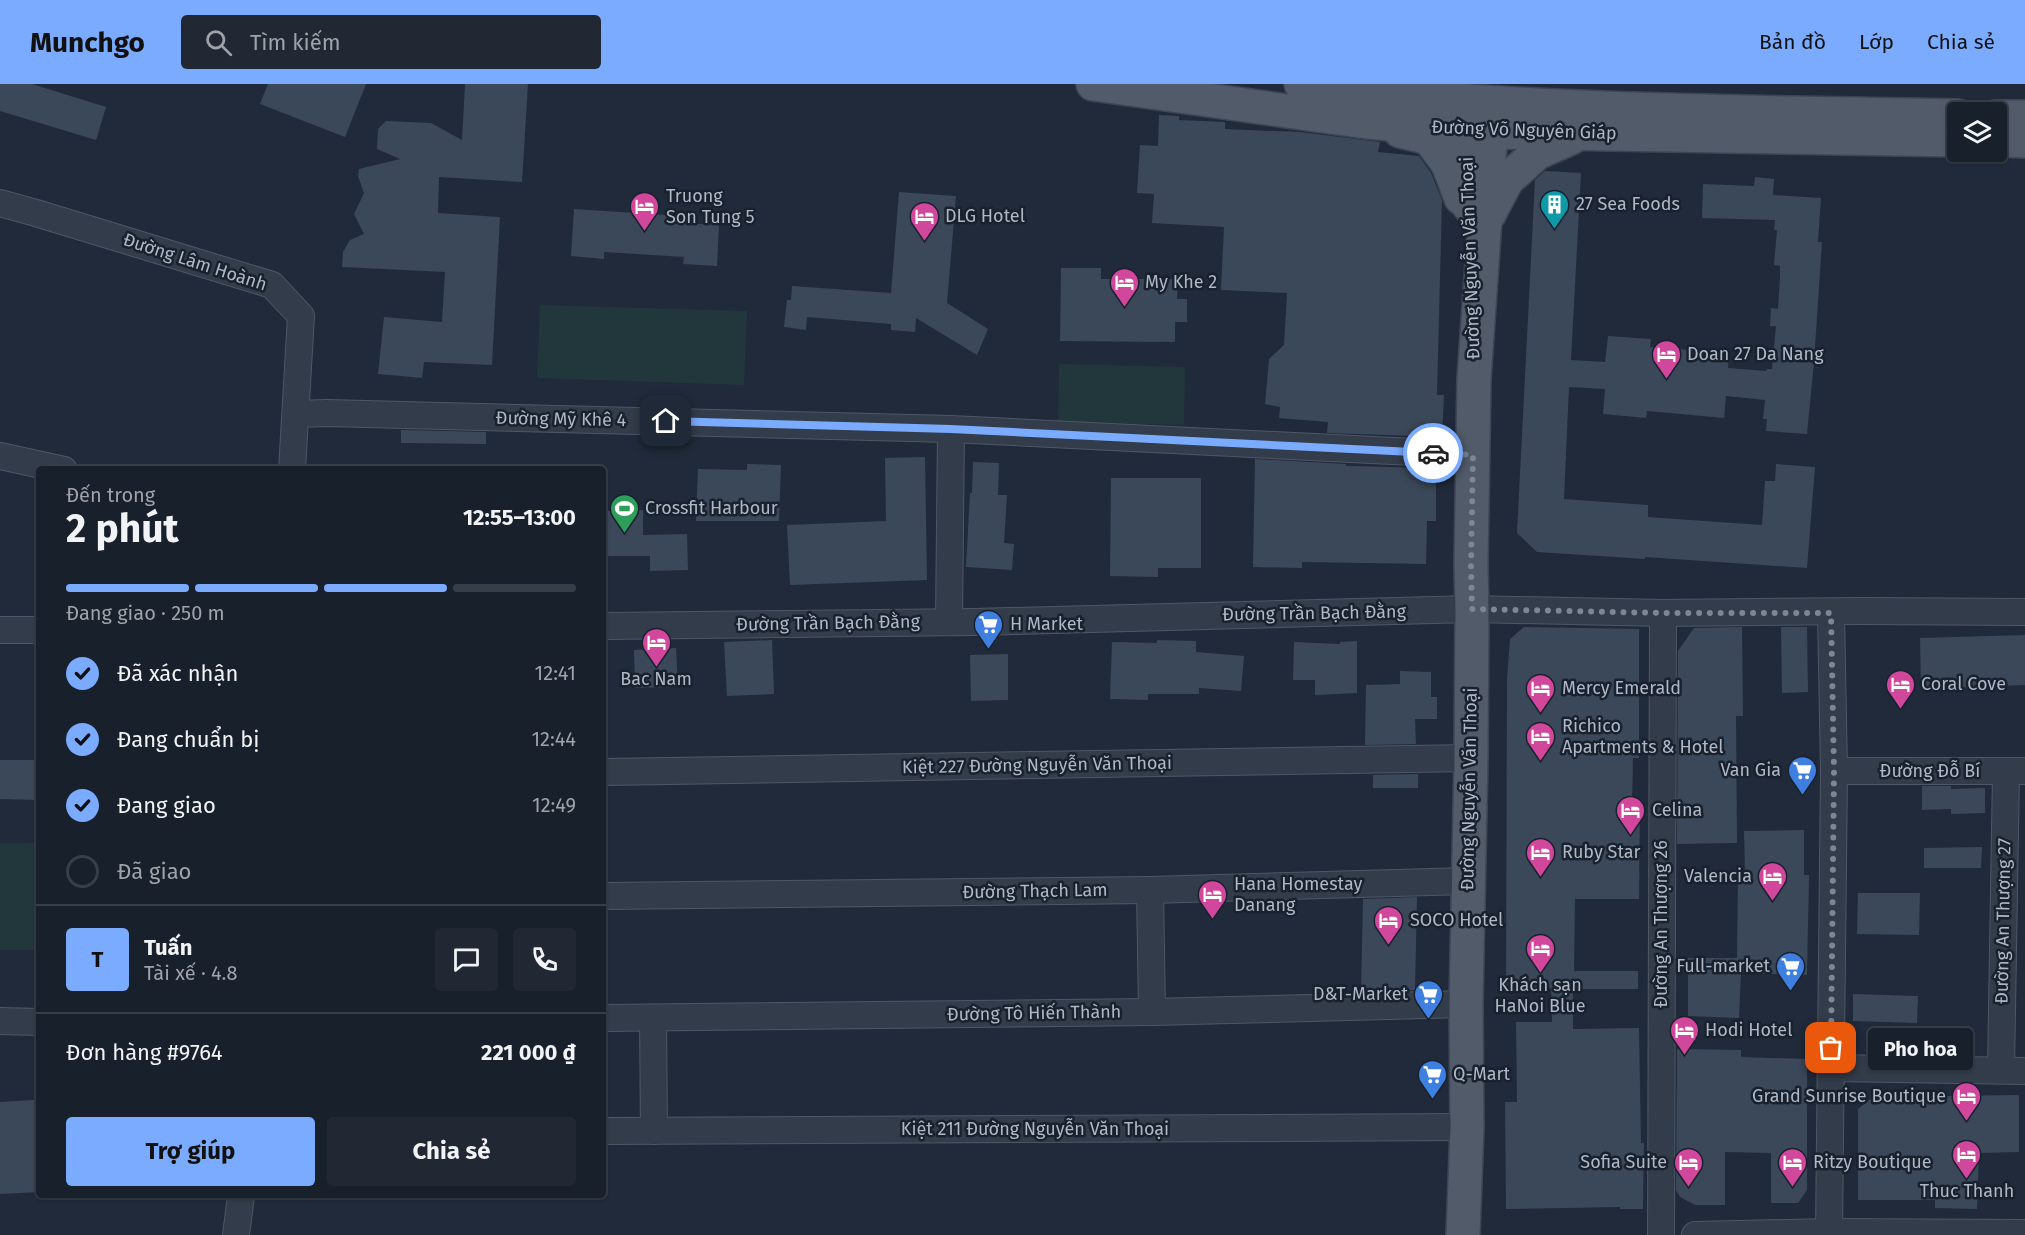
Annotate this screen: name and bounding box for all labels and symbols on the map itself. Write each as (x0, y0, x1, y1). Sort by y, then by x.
street label: Đường Võ Nguyên Giáp (1431, 116, 1617, 144)
street label: Đường Nguyễn Văn Thoại (1454, 156, 1485, 360)
place label: Truong Son Tung 5 (666, 185, 754, 228)
building icon: 27 Sea Foods (1539, 188, 1571, 230)
hotel icon: Truong Son Tung 5 (629, 190, 661, 232)
place label: 27 Sea Foods (1576, 193, 1680, 215)
hotel icon: DLG Hotel (908, 200, 940, 242)
place label: DLG Hotel (945, 205, 1025, 227)
street label: Đường Lâm Hoành (120, 228, 270, 296)
hotel icon: My Khe 2 (1108, 266, 1140, 308)
place label: My Khe 2 (1145, 271, 1217, 293)
hotel icon: Doan 27 Da Nang (1650, 338, 1682, 380)
place label: Doan 27 Da Nang (1687, 343, 1824, 365)
pin (640, 395, 691, 446)
street label: Đường Mỹ Khê 4 (496, 407, 627, 431)
courier (1403, 423, 1463, 483)
sports icon: Crossfit Harbour (608, 492, 640, 534)
place label: Crossfit Harbour (645, 497, 778, 519)
street label: Đường Trần Bạch Đằng (1222, 599, 1407, 626)
supermarket icon: H Market (973, 608, 1005, 650)
street label: Đường Trần Bạch Đằng (736, 609, 921, 636)
place label: H Market (1010, 613, 1084, 635)
hotel icon: Bac Nam (640, 626, 672, 668)
place label: Bac Nam (620, 668, 692, 690)
hotel icon: Coral Cove (1884, 668, 1916, 710)
hotel icon: Mercy Emerald (1525, 672, 1557, 714)
place label: Coral Cove (1921, 673, 2006, 695)
place label: Mercy Emerald (1562, 677, 1681, 699)
street label: Đường Nguyễn Văn Thoại (1455, 687, 1482, 891)
place label: Richico Apartments & Hotel (1562, 715, 1723, 758)
hotel icon: Richico Apartments & Hotel (1525, 720, 1557, 762)
street label: Kiệt 227 Đường Nguyễn Văn Thoại (902, 751, 1172, 778)
supermarket icon: Van Gia (1786, 754, 1818, 796)
place label: Van Gia (1720, 759, 1781, 781)
street label: Đường Đỗ Bí (1880, 759, 1980, 782)
hotel icon: Celina (1615, 794, 1647, 836)
place label: Celina (1652, 799, 1702, 821)
hotel icon: Ruby Star (1525, 836, 1557, 878)
street label: Đường An Thượng 27 (1991, 838, 2015, 1004)
street label: Đường An Thượng 26 (1650, 840, 1672, 1008)
place label: Ruby Star (1562, 841, 1641, 863)
hotel icon: Valencia (1757, 860, 1789, 902)
place label: Valencia (1684, 865, 1752, 887)
place label: Hana Homestay Danang (1234, 873, 1362, 916)
hotel icon: Hana Homestay Danang (1197, 878, 1229, 920)
street label: Đường Thạch Lam (962, 879, 1108, 903)
hotel icon: SOCO Hotel (1373, 904, 1405, 946)
place label: SOCO Hotel (1410, 909, 1503, 931)
hotel icon: Khách sạn HaNoi Blue (1524, 932, 1556, 974)
supermarket icon: Full-market (1775, 950, 1807, 992)
place label: Full-market (1676, 955, 1770, 977)
place label: Khách sạn HaNoi Blue (1494, 974, 1586, 1017)
supermarket icon: D&T-Market (1413, 978, 1445, 1020)
place label: D&T-Market (1313, 983, 1408, 1005)
street label: Đường Tô Hiến Thành (947, 1000, 1121, 1026)
hotel icon: Hodi Hotel (1668, 1014, 1700, 1056)
place label: Hodi Hotel (1705, 1019, 1792, 1041)
pin (1805, 1022, 1856, 1073)
callout: Pho hoa (1867, 1027, 1972, 1069)
supermarket icon: Q-Mart (1416, 1058, 1448, 1100)
place label: Q-Mart (1453, 1063, 1510, 1085)
hotel icon: Grand Sunrise Boutique (1951, 1080, 1983, 1122)
place label: Grand Sunrise Boutique (1752, 1085, 1946, 1107)
street label: Kiệt 211 Đường Nguyễn Văn Thoại (901, 1117, 1169, 1140)
hotel icon: Thuc Thanh (1951, 1138, 1983, 1180)
hotel icon: Sofia Suite (1672, 1146, 1704, 1188)
hotel icon: Ritzy Boutique (1776, 1146, 1808, 1188)
place label: Sofia Suite (1580, 1151, 1667, 1173)
place label: Ritzy Boutique (1813, 1151, 1932, 1173)
place label: Thuc Thanh (1920, 1180, 2014, 1202)

